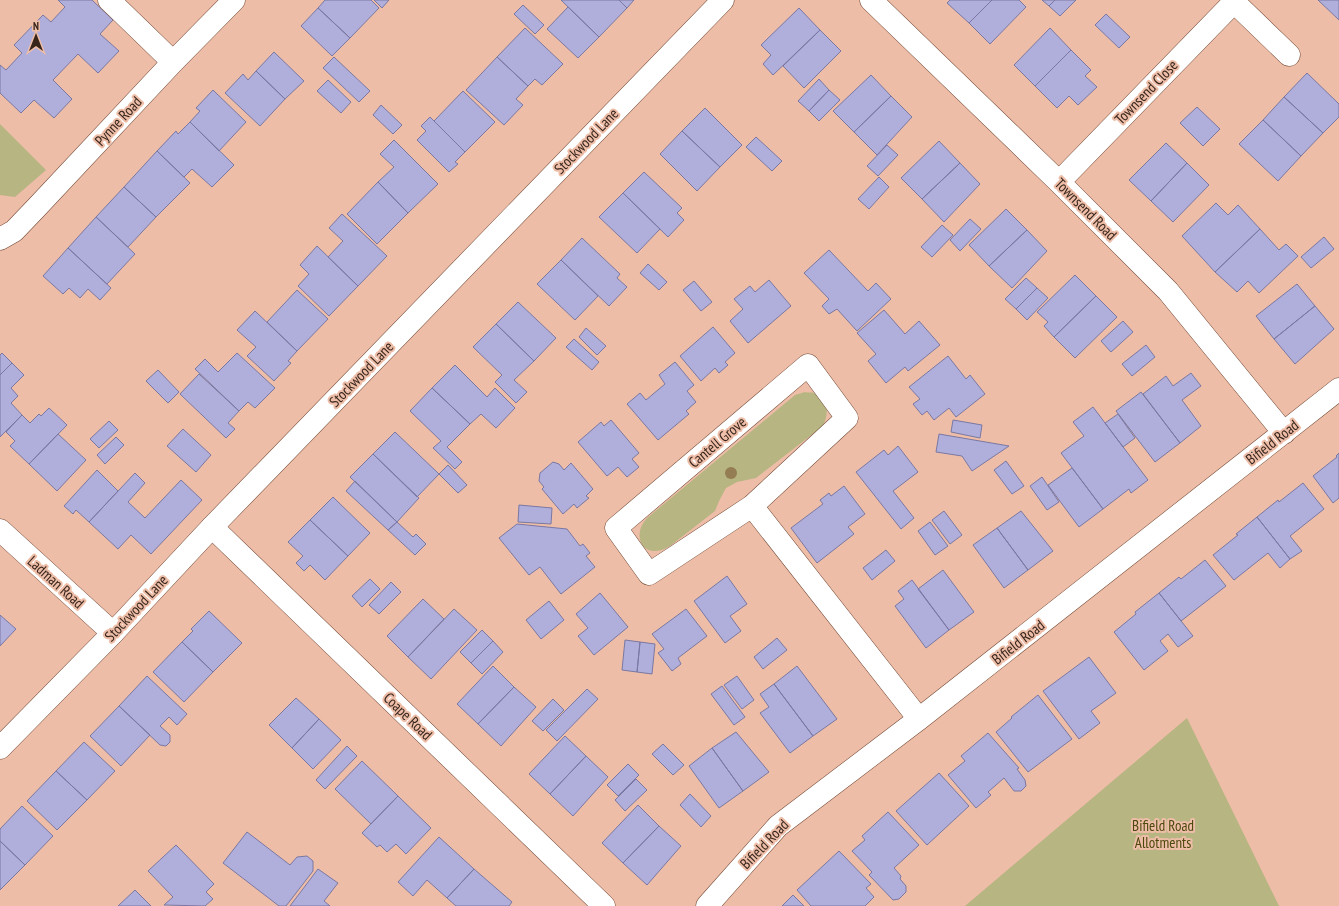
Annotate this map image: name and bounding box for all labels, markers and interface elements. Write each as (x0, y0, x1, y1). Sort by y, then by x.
north arrow (16, 16, 56, 56)
text: N (33, 19, 39, 33)
street label: Townsend Close (1110, 56, 1182, 128)
street label: Pynne Road (90, 92, 146, 150)
street label: Stockwood Lane (550, 104, 622, 178)
street label: Townsend Road (1051, 174, 1121, 244)
street label: Stockwood Lane (325, 337, 397, 411)
street label: Cantell Grove (684, 412, 750, 472)
street label: Bifield Road (1242, 415, 1302, 469)
street label: Ladman Road (24, 552, 88, 612)
street label: Stockwood Lane (100, 571, 172, 645)
street label: Bifield Road (988, 615, 1048, 669)
street label: Coape Road (380, 688, 436, 744)
street label: Bifield Road (736, 815, 792, 873)
park label: Bifield Road Allotments (1132, 816, 1194, 852)

